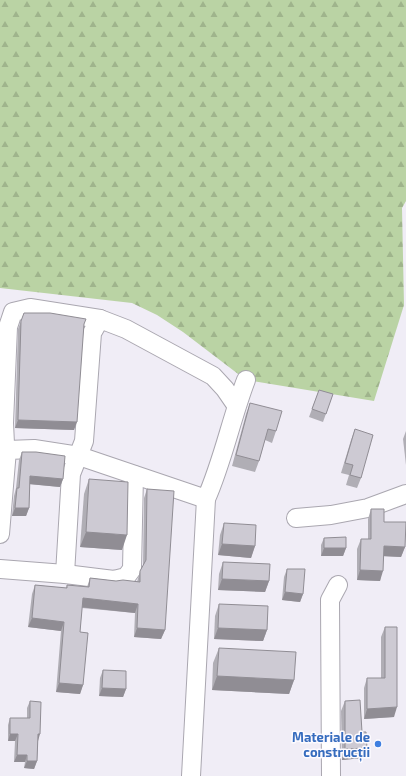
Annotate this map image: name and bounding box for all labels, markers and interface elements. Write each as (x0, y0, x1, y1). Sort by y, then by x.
place label: Materiale de construcții (292, 729, 370, 762)
marker: Materiale de construcții (373, 739, 383, 749)

